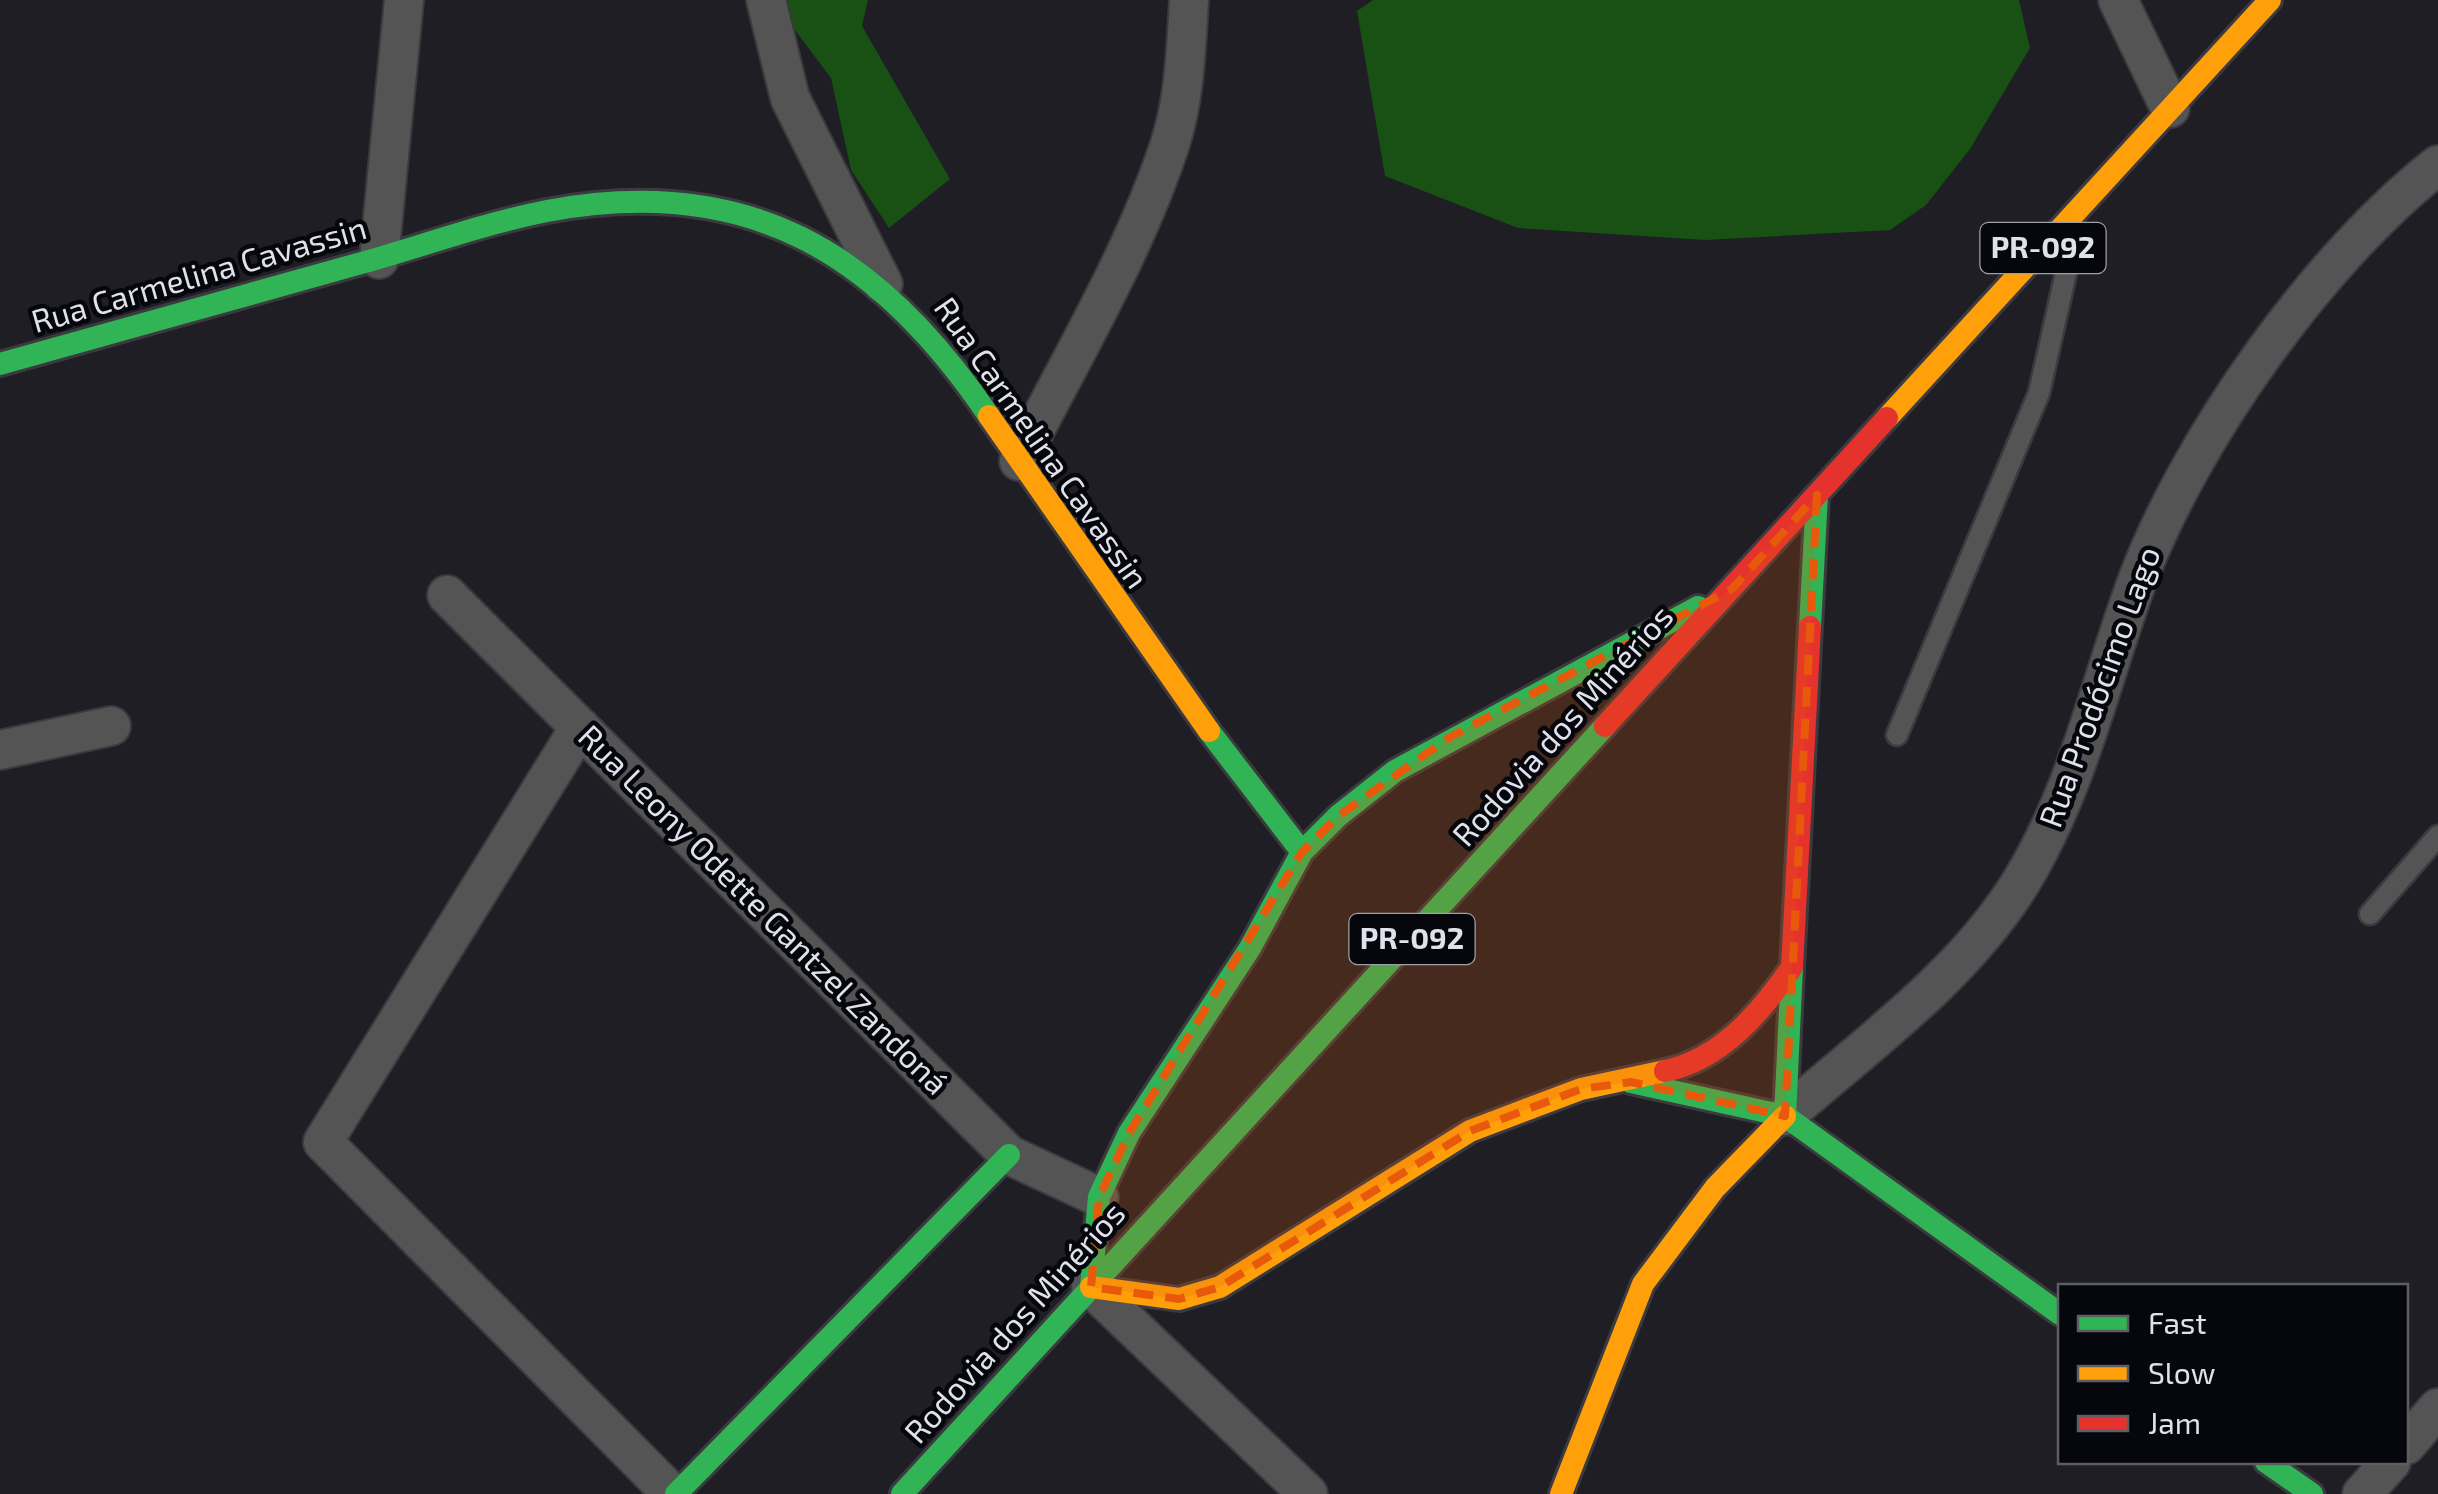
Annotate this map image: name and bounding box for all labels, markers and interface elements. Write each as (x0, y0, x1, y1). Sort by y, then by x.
street label: Rua Carmelina Cavassin (27, 207, 370, 339)
road number: PR-092 (1980, 223, 2106, 273)
street label: Rua Carmelina Cavassin (928, 289, 1158, 595)
street label: Rua Prodócimo Lago (2030, 541, 2167, 832)
street label: Rodovia dos Minérios (1443, 597, 1680, 853)
street label: Rua Leony Odette Gantzel Zandoná (572, 716, 957, 1101)
road number: PR-092 (1350, 914, 1474, 964)
street label: Rodovia dos Minérios (895, 1194, 1132, 1450)
legend (2058, 1284, 2408, 1464)
text: Fast (2148, 1304, 2207, 1340)
text: Slow (2148, 1354, 2215, 1390)
text: Jam (2148, 1404, 2201, 1440)

